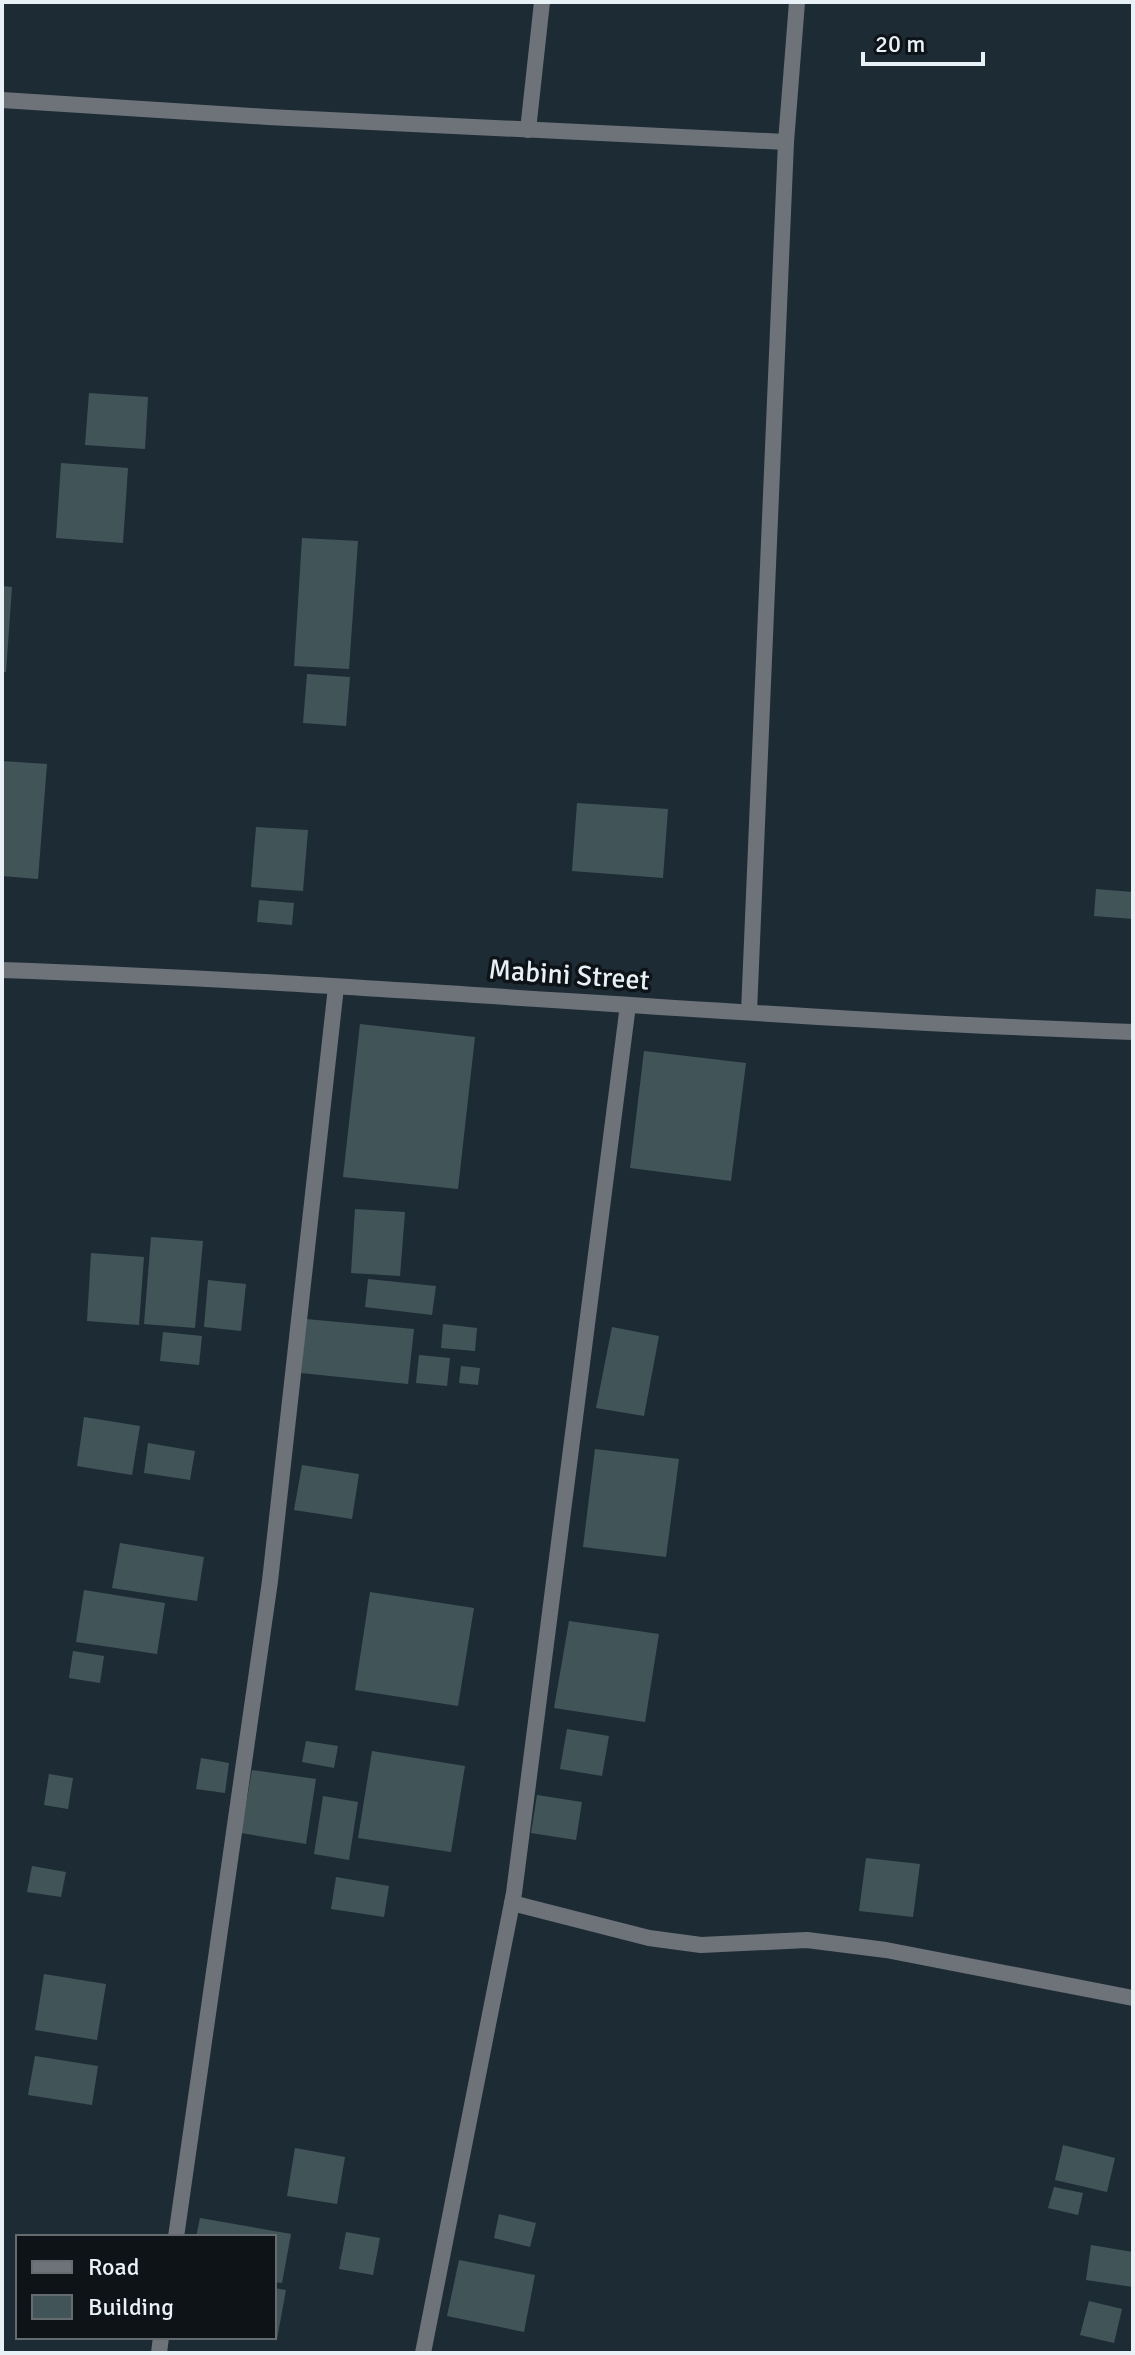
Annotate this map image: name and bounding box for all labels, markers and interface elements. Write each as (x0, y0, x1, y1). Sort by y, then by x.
scale bar (863, 16, 983, 66)
text: 20 m (875, 29, 925, 59)
street label: Mabini Street (487, 952, 651, 998)
legend (16, 2235, 276, 2339)
text: Road (88, 2252, 139, 2282)
text: Building (88, 2292, 174, 2322)

